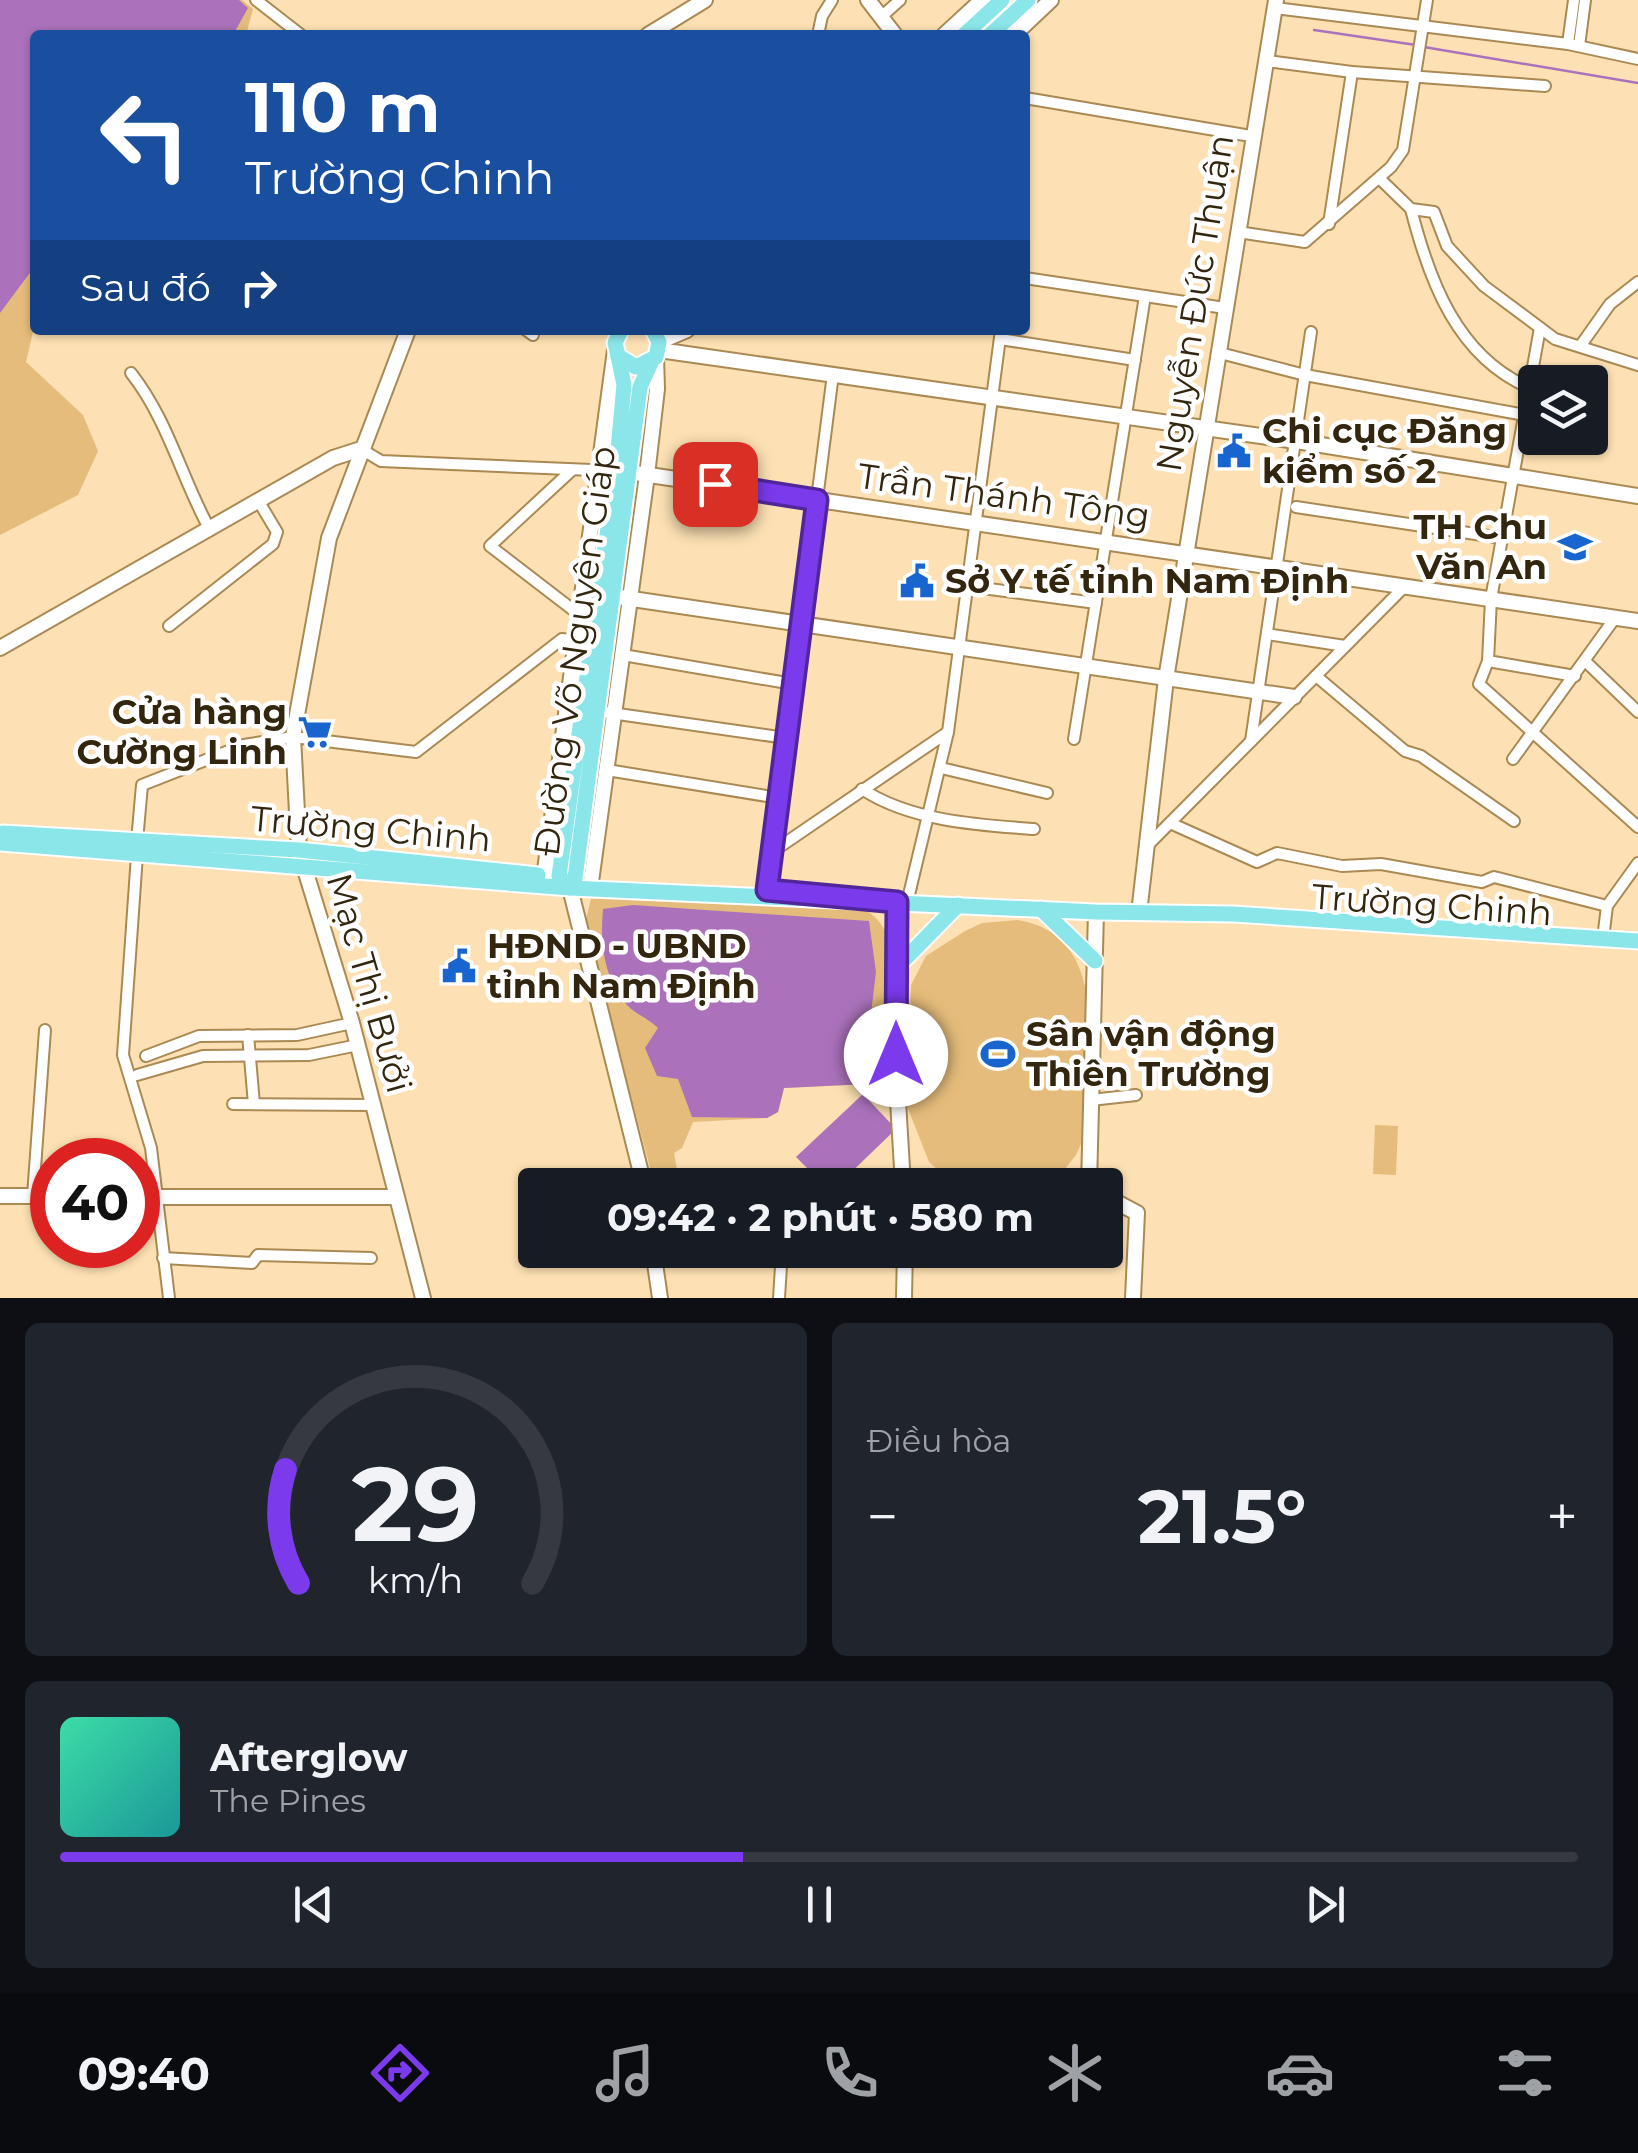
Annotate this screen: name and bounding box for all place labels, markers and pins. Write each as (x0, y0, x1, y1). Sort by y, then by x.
place label: Chi cục Đăng kiểm số 2 (1262, 409, 1507, 492)
public building icon: Chi cục Đăng kiểm số 2 (1215, 432, 1253, 470)
pin (673, 442, 758, 527)
place label: TH Chu Văn An (1414, 505, 1547, 588)
school or university icon: TH Chu Văn An (1556, 528, 1594, 566)
place label: Sở Y tế tỉnh Nam Định (945, 559, 1349, 602)
public building icon: Sở Y tế tỉnh Nam Định (898, 562, 936, 600)
place label: Cửa hàng Cường Linh (77, 690, 287, 773)
supermarket icon: Cửa hàng Cường Linh (296, 713, 334, 751)
place label: HĐND - UBND tỉnh Nam Định (487, 924, 756, 1007)
public building icon: HĐND - UBND tỉnh Nam Định (440, 947, 478, 985)
place label: Sân vận động Thiên Trường (1026, 1012, 1276, 1095)
sports icon: Sân vận động Thiên Trường (979, 1035, 1017, 1073)

